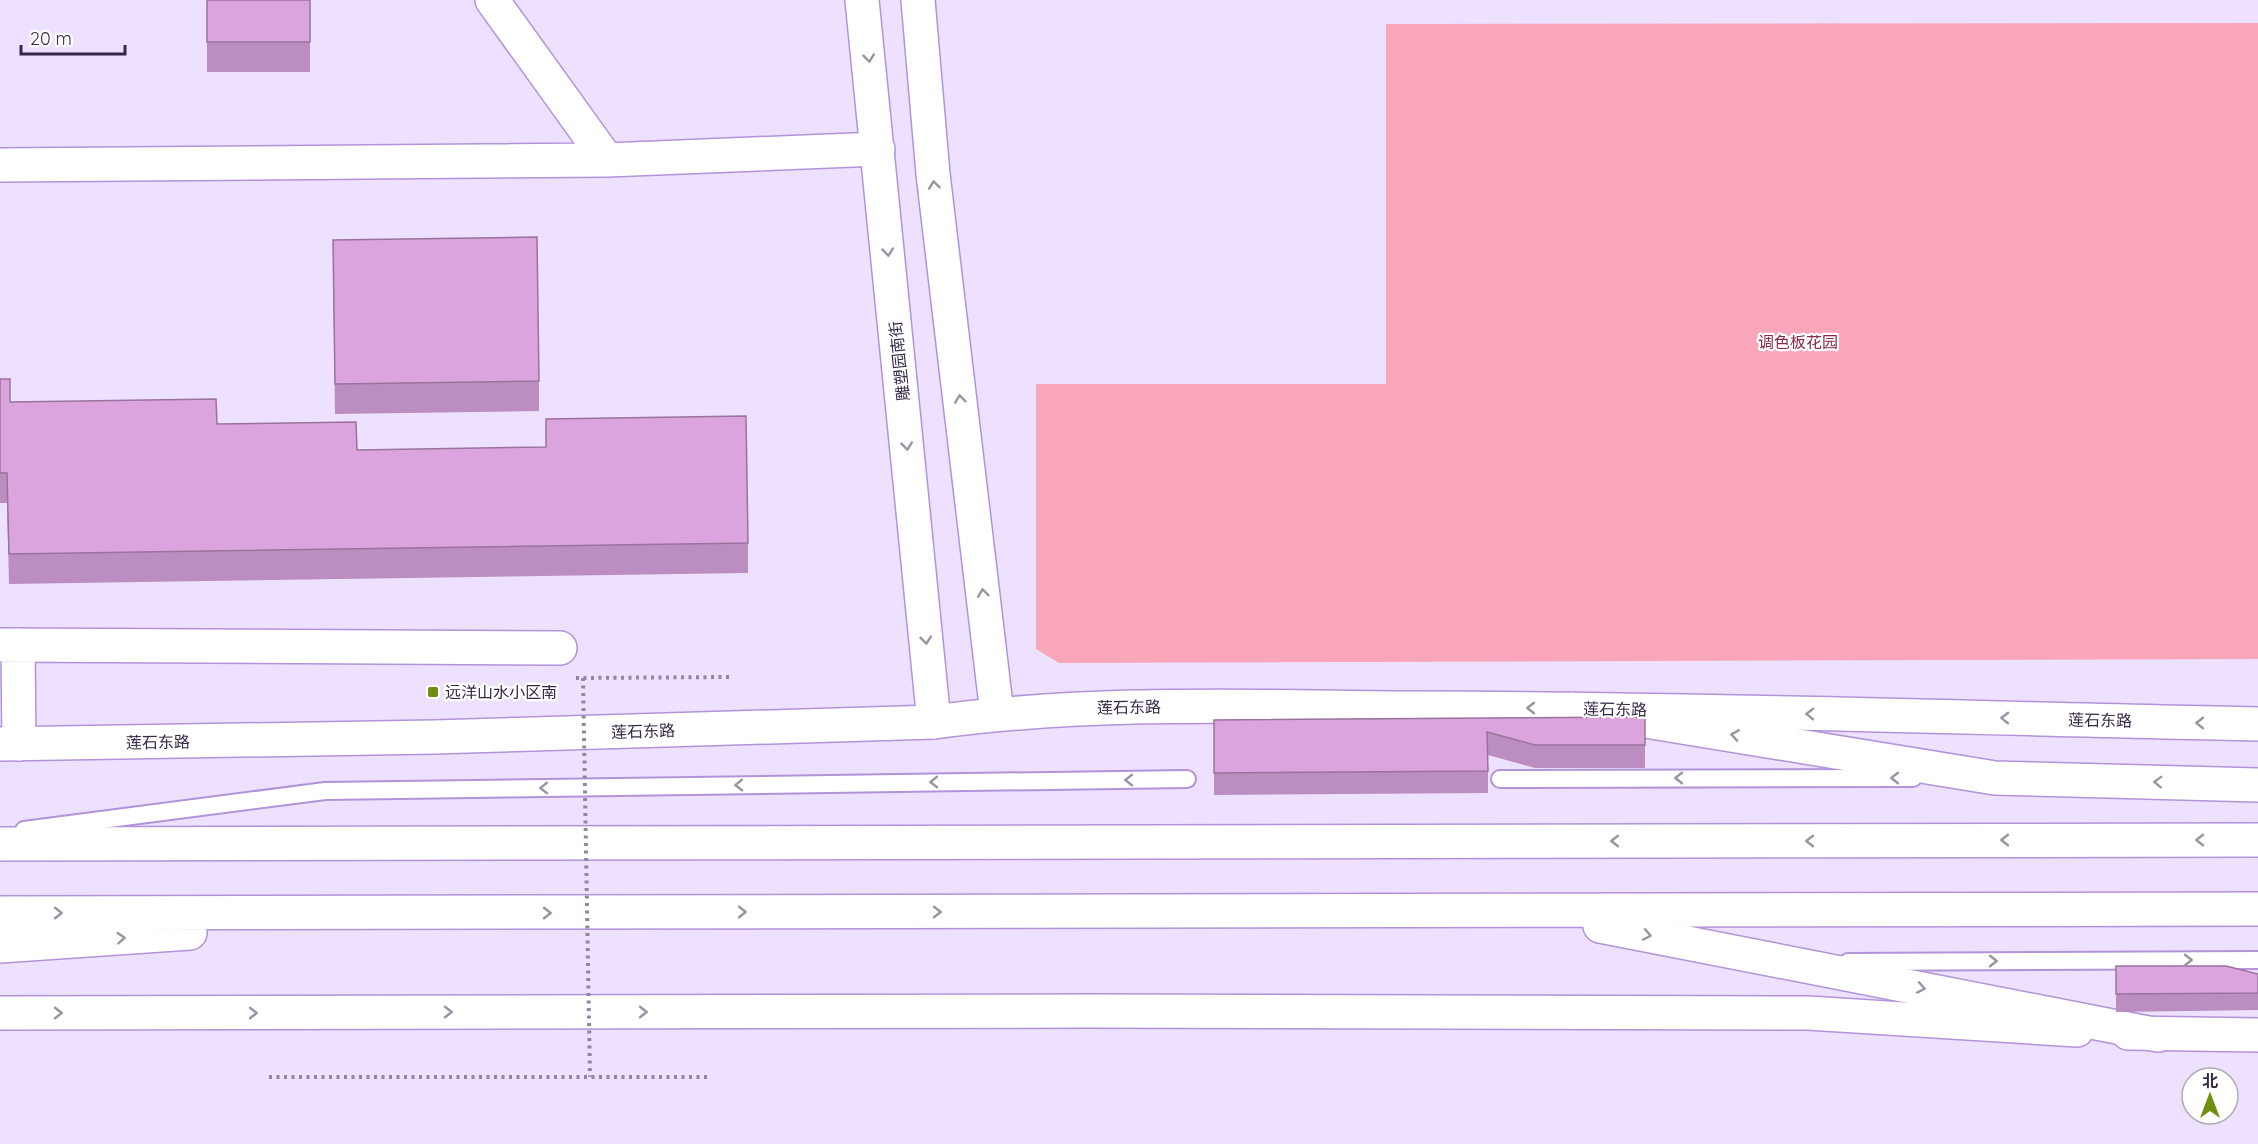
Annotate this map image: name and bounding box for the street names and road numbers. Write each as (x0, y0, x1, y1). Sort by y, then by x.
street label: 雕塑园南街 (885, 320, 913, 402)
street label: 莲石东路 (1097, 696, 1161, 718)
street label: 莲石东路 (1583, 698, 1647, 720)
street label: 莲石东路 (2068, 709, 2132, 731)
street label: 莲石东路 (611, 720, 675, 742)
street label: 莲石东路 (126, 731, 190, 753)

